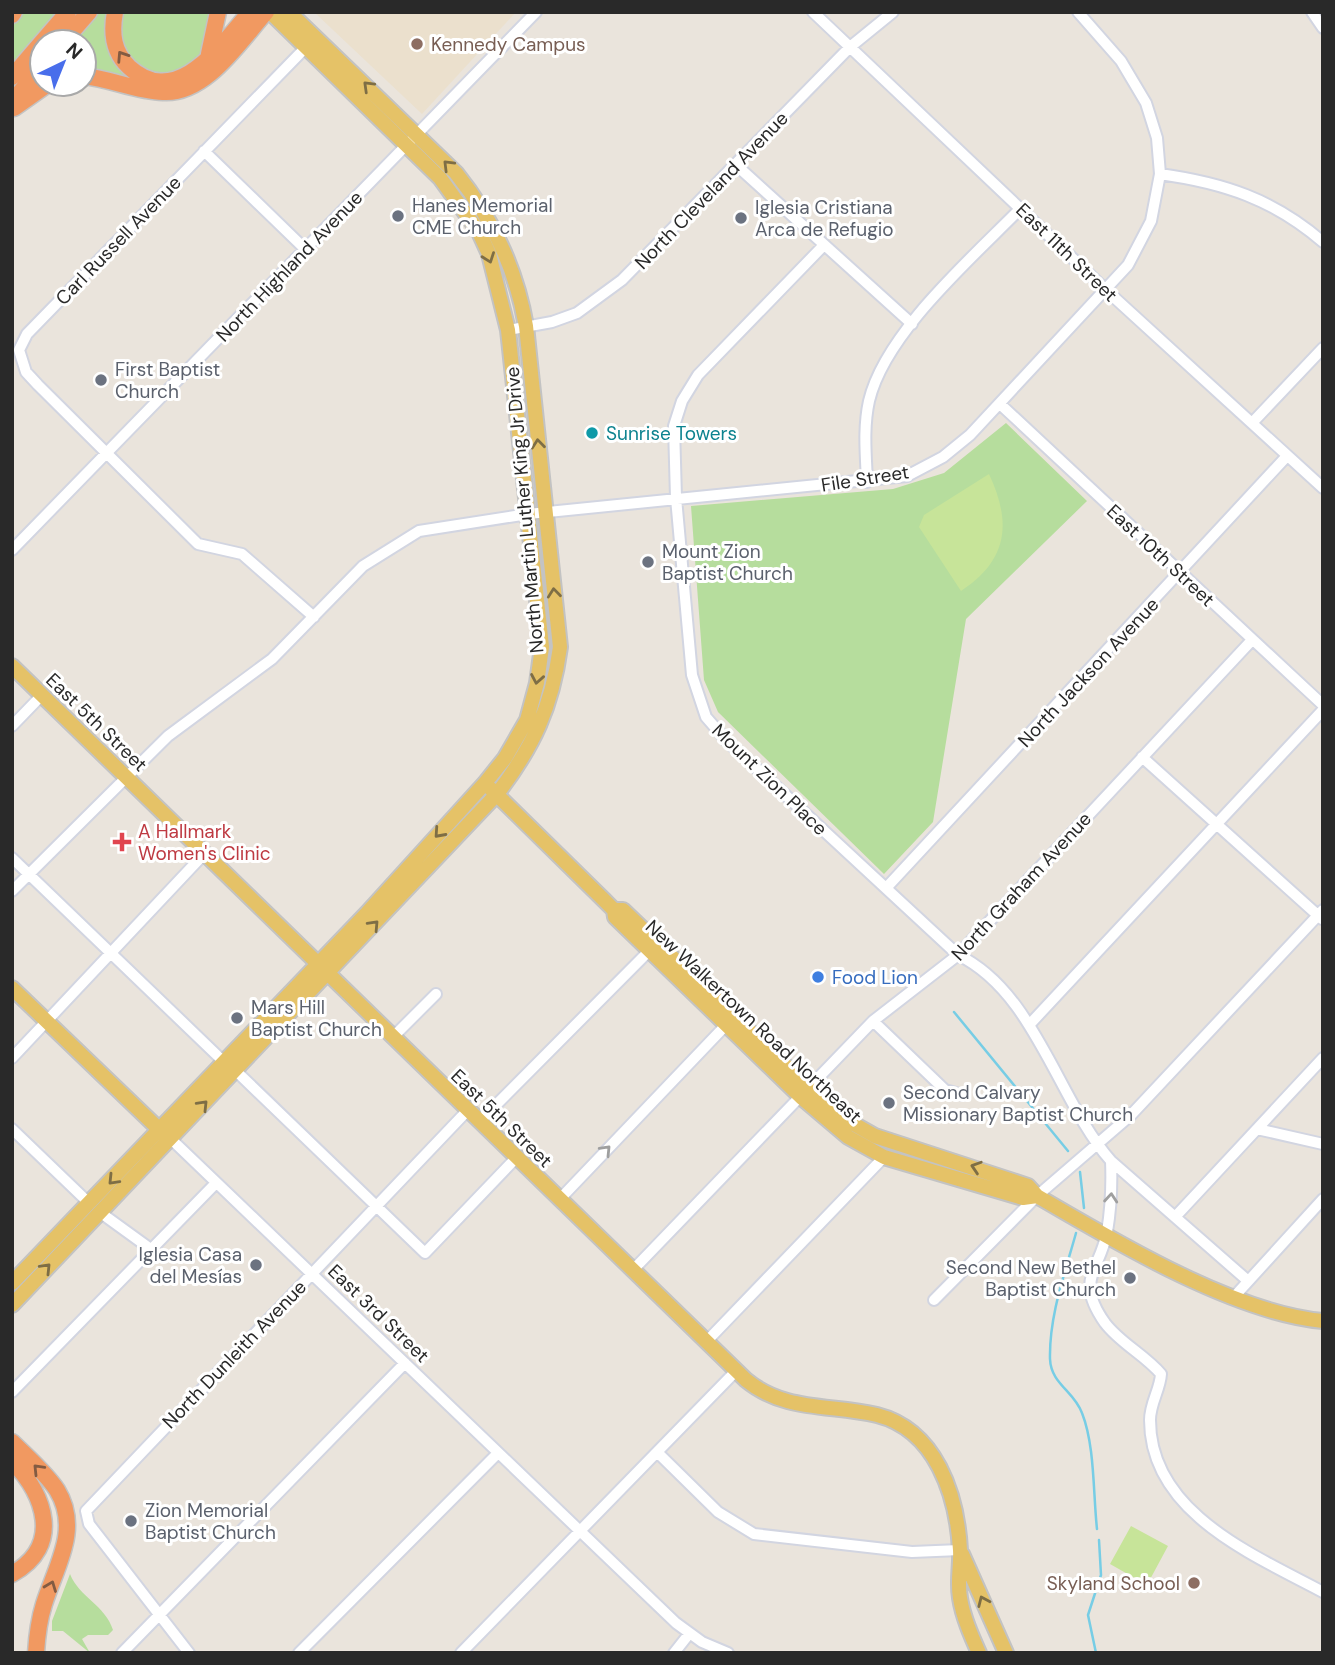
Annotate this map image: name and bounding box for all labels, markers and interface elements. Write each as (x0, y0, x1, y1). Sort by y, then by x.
north arrow (28, 28, 98, 98)
place label: Kennedy Campus (431, 32, 586, 57)
marker: Kennedy Campus (409, 36, 425, 52)
text: N (61, 37, 88, 65)
one-way arrow (117, 51, 130, 64)
one-way arrow (363, 81, 376, 94)
street label: North Cleveland Avenue (629, 106, 793, 275)
one-way arrow (443, 160, 456, 173)
street label: Carl Russell Avenue (50, 170, 187, 310)
street label: North Highland Avenue (211, 185, 368, 347)
place label: Hanes Memorial CME Church (412, 193, 553, 240)
place label: Iglesia Cristiana Arca de Refugio (755, 195, 894, 242)
street label: East 11th Street (1011, 198, 1123, 307)
marker: Hanes Memorial CME Church (390, 208, 406, 224)
marker: Iglesia Cristiana Arca de Refugio (733, 210, 749, 226)
one-way arrow (481, 251, 495, 263)
place label: First Baptist Church (115, 357, 220, 404)
street label: North Martin Luther King Jr Drive (500, 366, 549, 654)
marker: First Baptist Church (93, 372, 109, 388)
place label: Sunrise Towers (606, 421, 737, 446)
marker: Sunrise Towers (584, 425, 600, 441)
one-way arrow (531, 438, 546, 450)
street label: File Street (819, 459, 911, 498)
street label: East 10th Street (1101, 499, 1220, 612)
place label: Mount Zion Baptist Church (662, 539, 793, 586)
marker: Mount Zion Baptist Church (640, 554, 656, 570)
one-way arrow (547, 587, 562, 598)
street label: North Jackson Avenue (1012, 592, 1164, 753)
street label: East 5th Street (41, 668, 153, 777)
one-way arrow (530, 673, 545, 685)
street label: Mount Zion Place (707, 718, 833, 841)
street label: North Graham Avenue (946, 807, 1097, 966)
place label: A Hallmark Women's Clinic (138, 819, 271, 866)
one-way arrow (435, 825, 448, 838)
marker: A Hallmark Women's Clinic (112, 832, 132, 852)
street label: New Walkertown Road Northeast (640, 914, 867, 1128)
one-way arrow (366, 920, 379, 933)
place label: Food Lion (832, 965, 918, 990)
marker: Food Lion (810, 969, 826, 985)
place label: Mars Hill Baptist Church (251, 995, 382, 1042)
marker: Mars Hill Baptist Church (229, 1010, 245, 1026)
street label: East 5th Street (446, 1064, 558, 1173)
place label: Second Calvary Missionary Baptist Church (903, 1080, 1133, 1127)
marker: Second Calvary Missionary Baptist Church (881, 1095, 897, 1111)
one-way arrow (194, 1100, 207, 1113)
one-way arrow (597, 1145, 610, 1158)
one-way arrow (970, 1161, 982, 1175)
one-way arrow (108, 1172, 121, 1185)
one-way arrow (1103, 1193, 1118, 1204)
place label: Iglesia Casa del Mesías (139, 1242, 242, 1289)
place label: Second New Bethel Baptist Church (946, 1255, 1116, 1302)
marker: Iglesia Casa del Mesías (248, 1257, 264, 1273)
street label: East 3rd Street (323, 1259, 435, 1368)
one-way arrow (38, 1264, 51, 1277)
marker: Second New Bethel Baptist Church (1122, 1270, 1138, 1286)
street label: North Dunleith Avenue (157, 1275, 312, 1434)
one-way arrow (34, 1464, 47, 1477)
place label: Zion Memorial Baptist Church (145, 1498, 276, 1545)
marker: Zion Memorial Baptist Church (123, 1513, 139, 1529)
place label: Skyland School (1047, 1571, 1180, 1596)
marker: Skyland School (1186, 1575, 1202, 1591)
one-way arrow (42, 1581, 56, 1593)
one-way arrow (977, 1596, 991, 1609)

